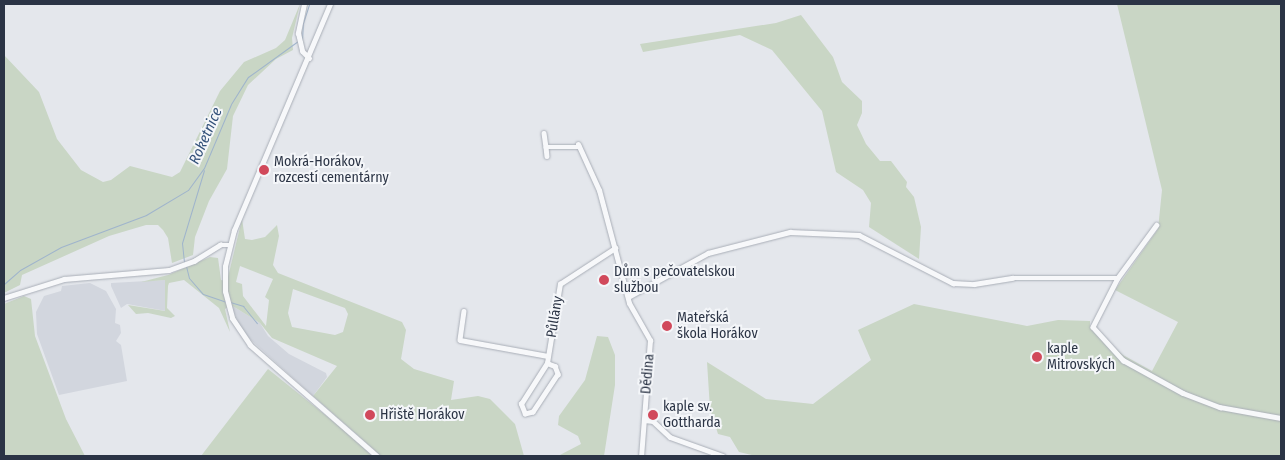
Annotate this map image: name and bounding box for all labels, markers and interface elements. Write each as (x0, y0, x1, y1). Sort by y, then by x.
water label: Roketnice (186, 105, 226, 167)
place label: Mokrá-Horákov, rozcestí cementárny (274, 154, 389, 186)
marker: Mokrá-Horákov, rozcestí cementárny (258, 164, 270, 176)
place label: Dům s pečovatelskou službou (614, 264, 735, 296)
marker: Dům s pečovatelskou službou (598, 274, 610, 286)
street label: Půllány (543, 295, 567, 339)
place label: Mateřská škola Horákov (677, 310, 758, 342)
marker: Mateřská škola Horákov (661, 320, 673, 332)
place label: kaple Mitrovských (1047, 341, 1115, 374)
marker: kaple Mitrovských (1031, 351, 1043, 363)
street label: Dědina (638, 353, 658, 395)
place label: kaple sv. Gottharda (663, 399, 721, 432)
place label: Hřiště Horákov (380, 407, 465, 423)
marker: Hřiště Horákov (364, 409, 376, 421)
marker: kaple sv. Gottharda (647, 409, 659, 421)

